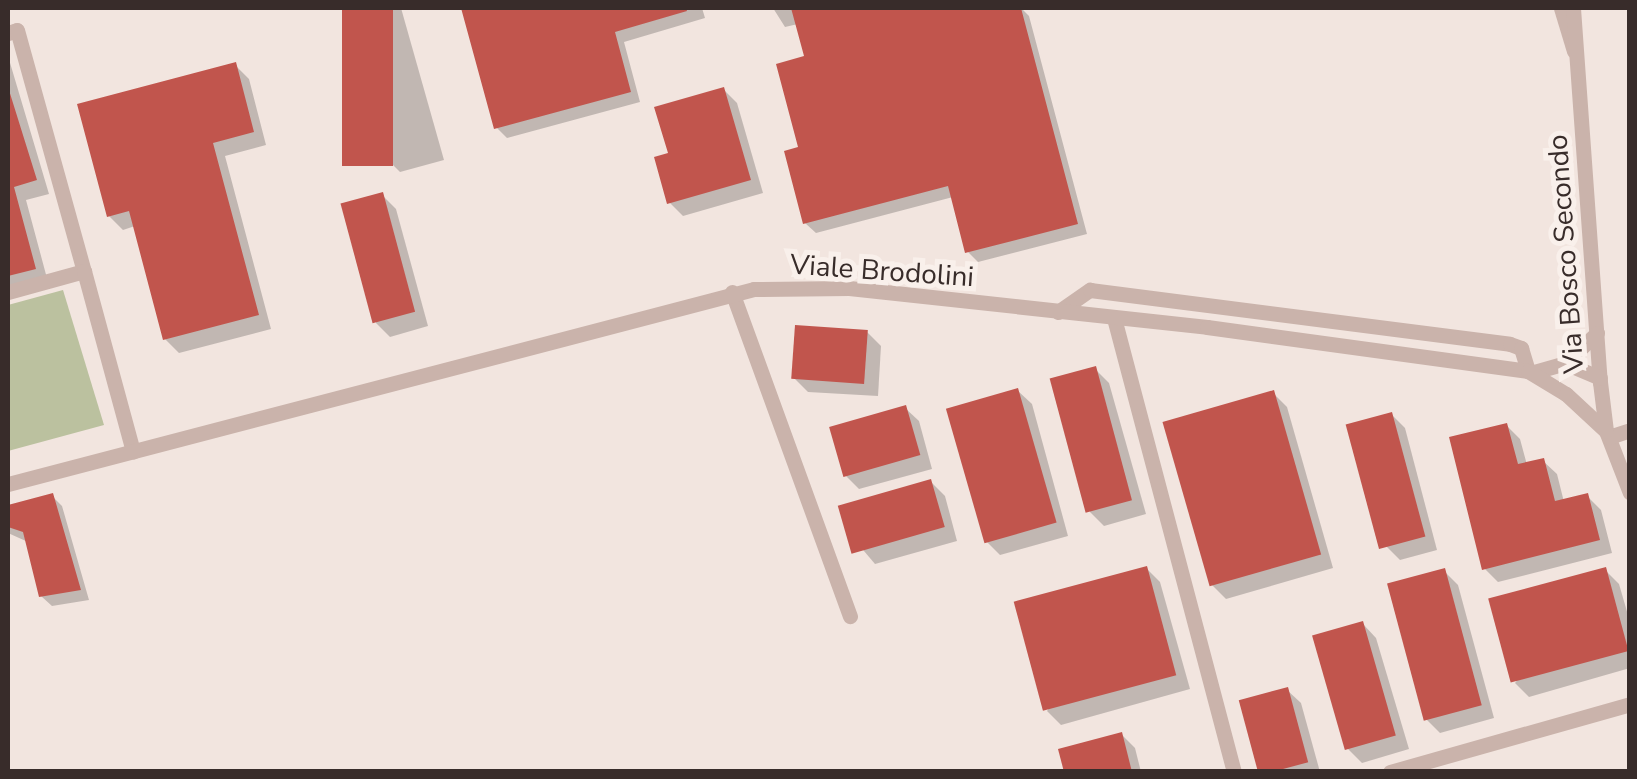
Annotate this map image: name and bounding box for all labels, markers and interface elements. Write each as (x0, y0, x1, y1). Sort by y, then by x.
street label: Via Bosco Secondo (1541, 133, 1591, 375)
street label: Viale Brodolini (789, 248, 975, 294)

